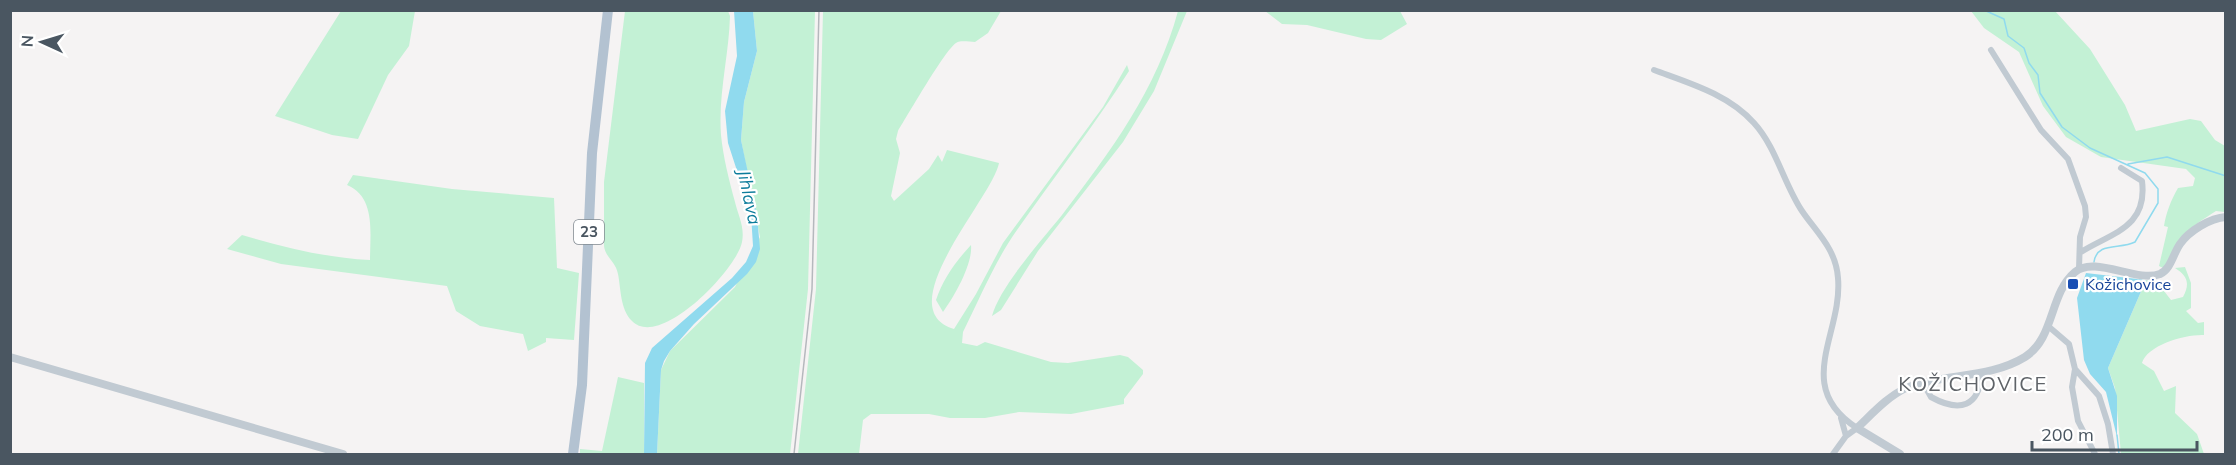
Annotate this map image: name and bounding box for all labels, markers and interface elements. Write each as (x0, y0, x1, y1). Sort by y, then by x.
north arrow (12, 12, 72, 72)
text: N (17, 34, 37, 48)
water label: Jihlava (732, 165, 767, 227)
road number: 23 (574, 220, 604, 244)
place label: Kožichovice (2085, 274, 2171, 294)
marker: Kožichovice (2066, 277, 2080, 291)
district label: KOŽICHOVICE (1898, 371, 2048, 396)
scale bar (2032, 414, 2197, 452)
text: 200 m (2041, 423, 2094, 446)

